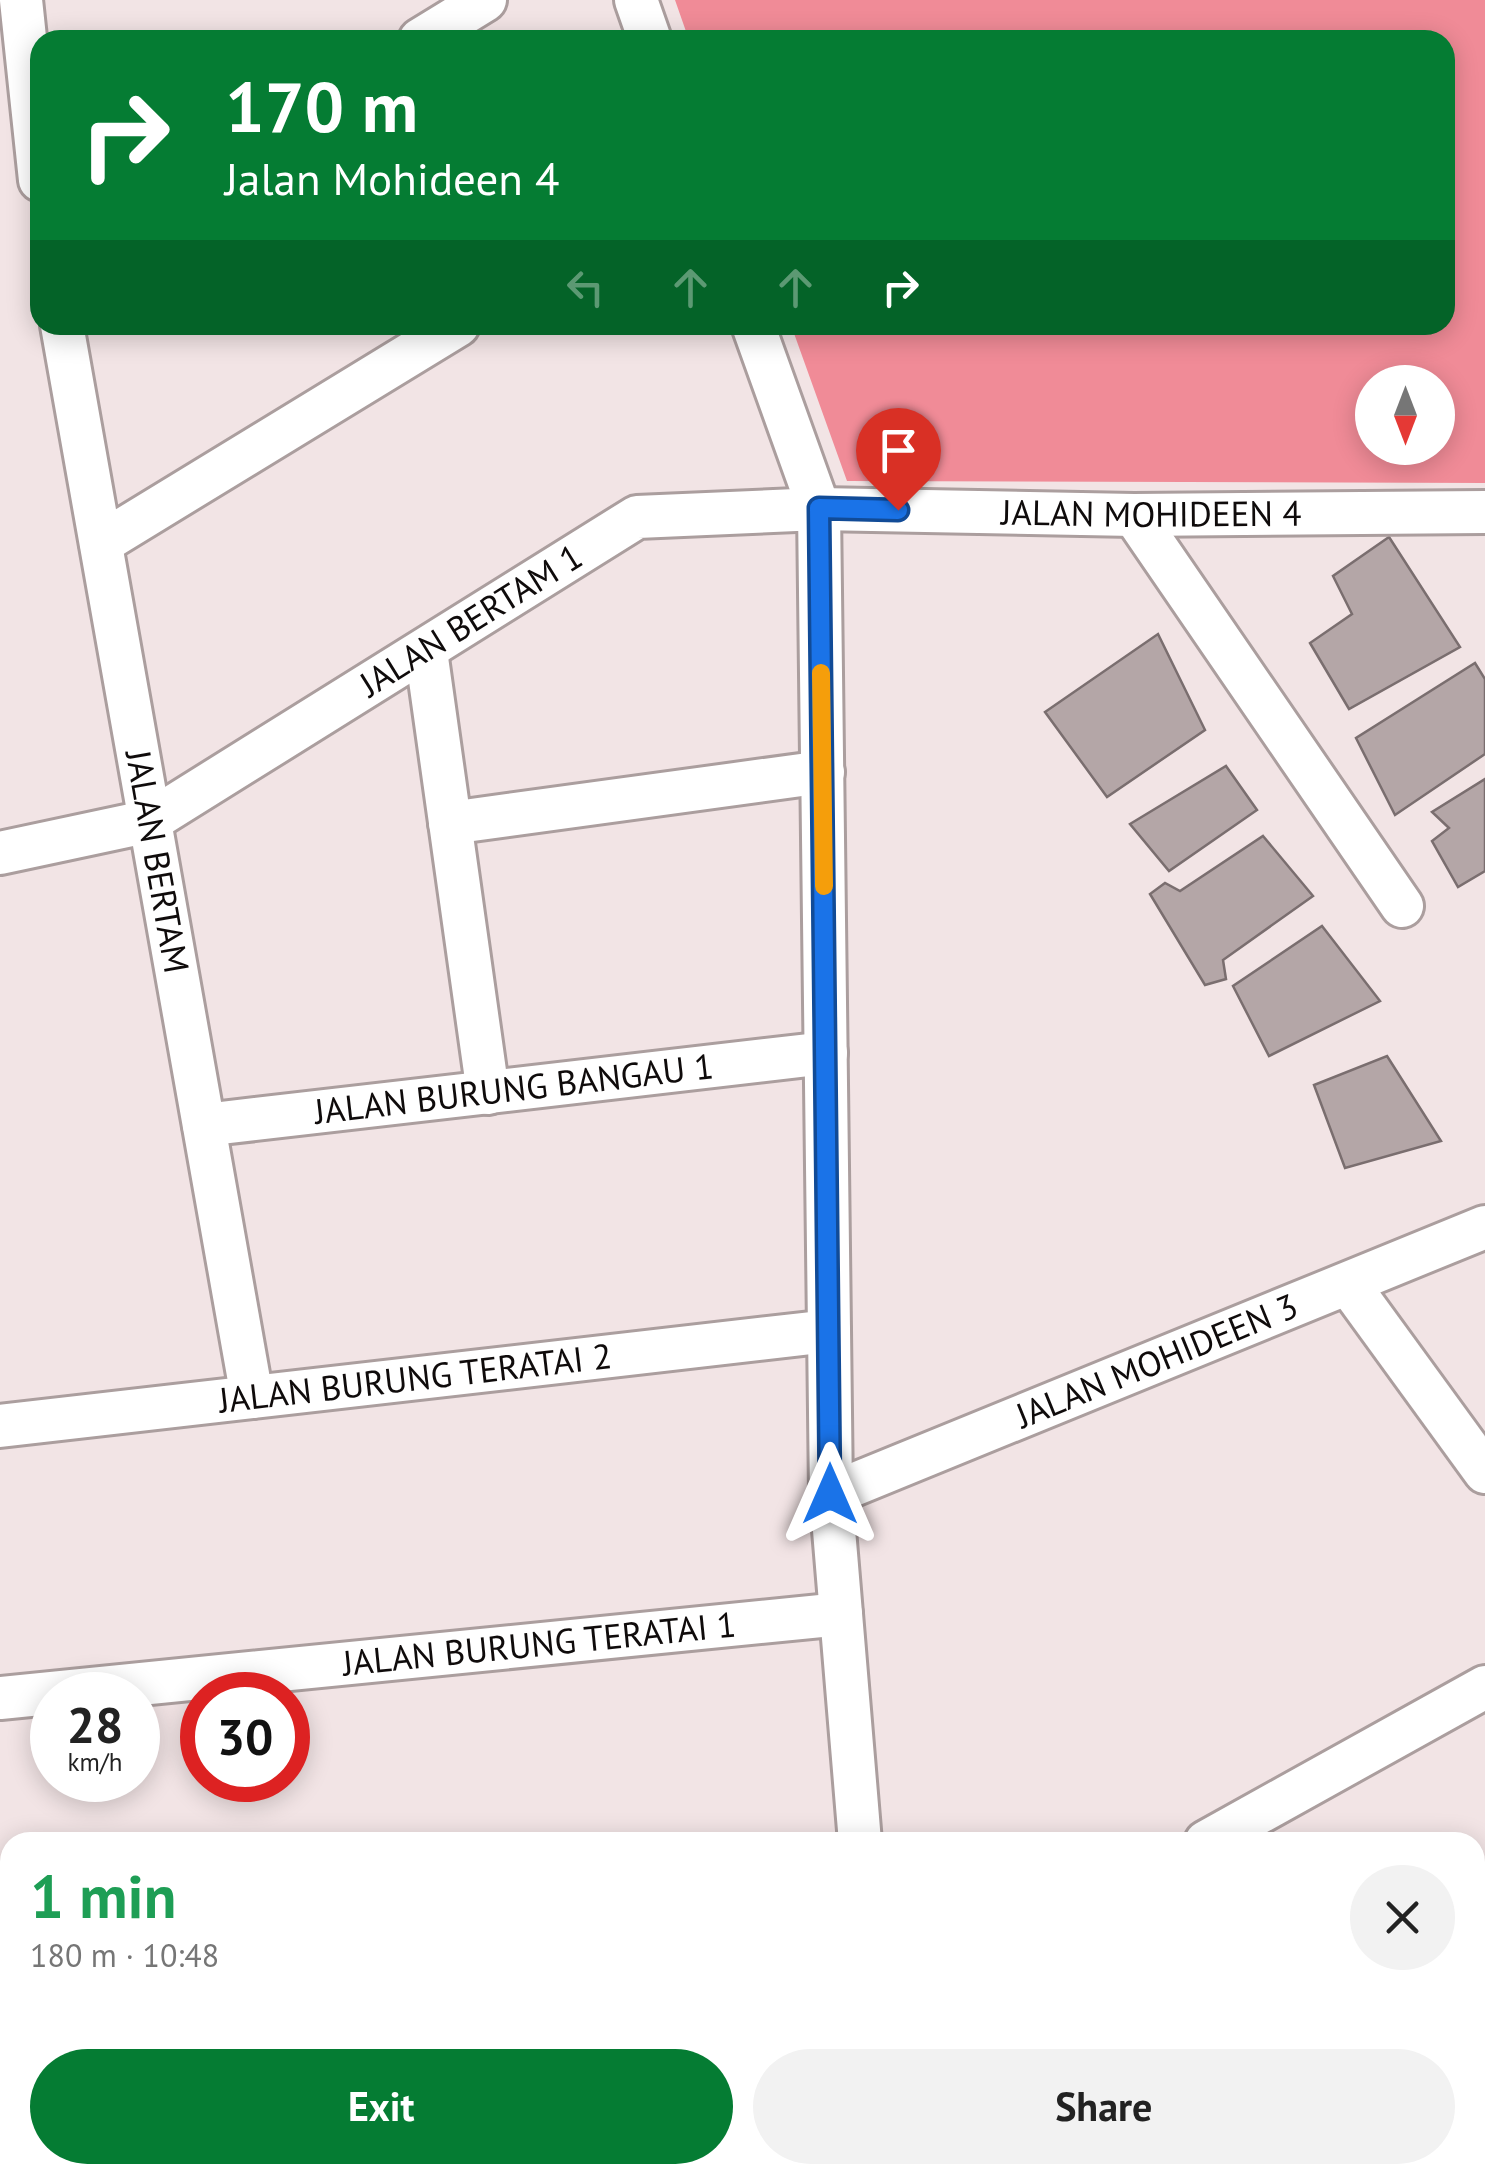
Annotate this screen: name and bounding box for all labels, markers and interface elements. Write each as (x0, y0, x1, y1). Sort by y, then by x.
text: 170 m (225, 61, 418, 151)
icon: right (60, 70, 190, 200)
text: Jalan Mohideen 4 (225, 149, 560, 207)
icon: left (558, 260, 613, 315)
icon: ahead (663, 260, 718, 315)
icon: ahead (768, 260, 823, 315)
icon: right (873, 260, 928, 315)
north arrow (1355, 365, 1455, 465)
map controls (1355, 365, 1455, 465)
pin (856, 408, 941, 511)
icon: arrive (871, 423, 926, 478)
street label: JALAN MOHIDEEN 4 (999, 488, 1302, 537)
street label: JALAN BERTAM 1 (349, 533, 591, 707)
street label: JALAN BERTAM (115, 744, 200, 977)
street label: JALAN BURUNG BANGAU 1 (310, 1042, 716, 1134)
street label: JALAN MOHIDEEN 3 (1007, 1282, 1304, 1439)
street label: JALAN BURUNG TERATAI 2 (214, 1332, 614, 1423)
position arrow (778, 1442, 882, 1546)
street label: JALAN BURUNG TERATAI 1 (338, 1601, 738, 1686)
speed limit sign: 30 (180, 1672, 310, 1802)
text: 28 (67, 1692, 123, 1757)
text: km/h (68, 1746, 122, 1778)
text: 1 min (30, 1857, 176, 1935)
button: close (1350, 1865, 1455, 1970)
text: 180 m · 10:48 (30, 1934, 219, 1976)
button: Exit (30, 2049, 733, 2164)
button: Share (753, 2049, 1455, 2164)

